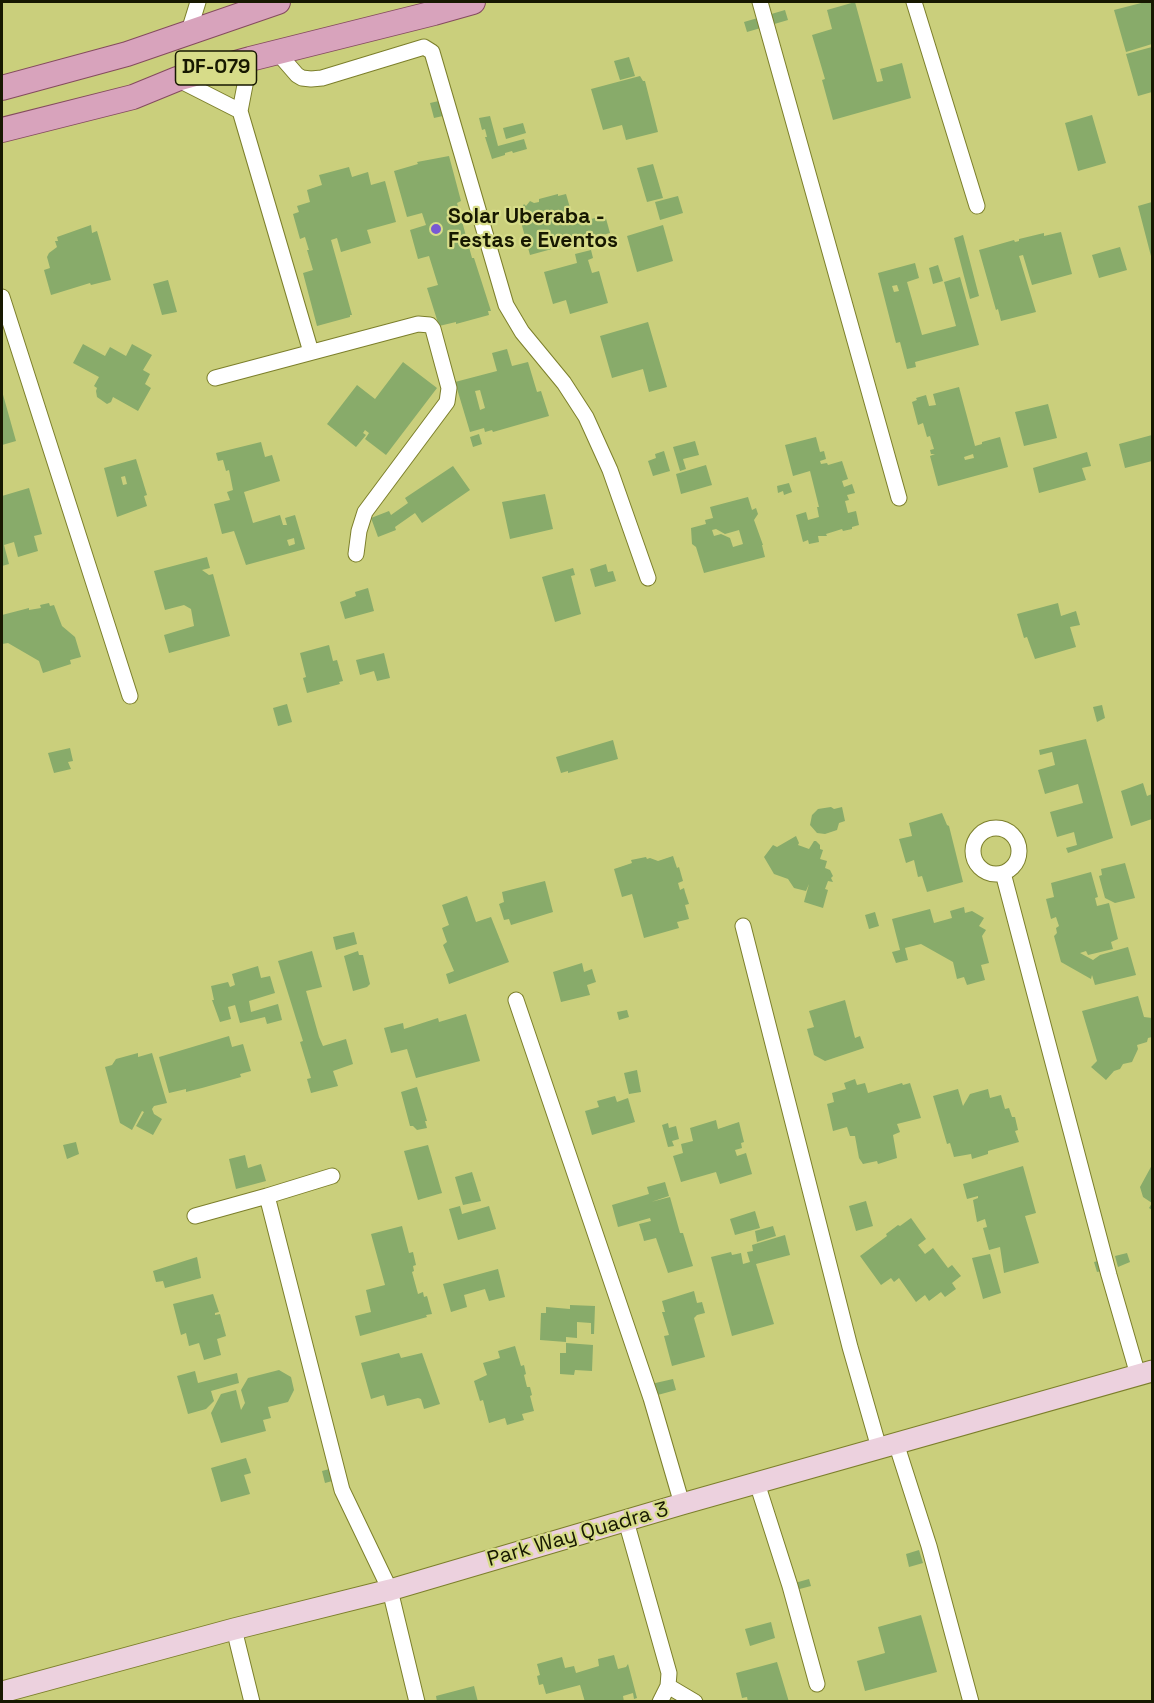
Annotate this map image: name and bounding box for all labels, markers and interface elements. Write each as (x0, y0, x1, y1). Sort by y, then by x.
road number: DF-079 (176, 51, 256, 85)
place label: Solar Uberaba - Festas e Eventos (448, 204, 618, 254)
marker: Solar Uberaba - Festas e Eventos (429, 222, 443, 236)
street label: Park Way Quadra 3 (485, 1497, 671, 1573)

